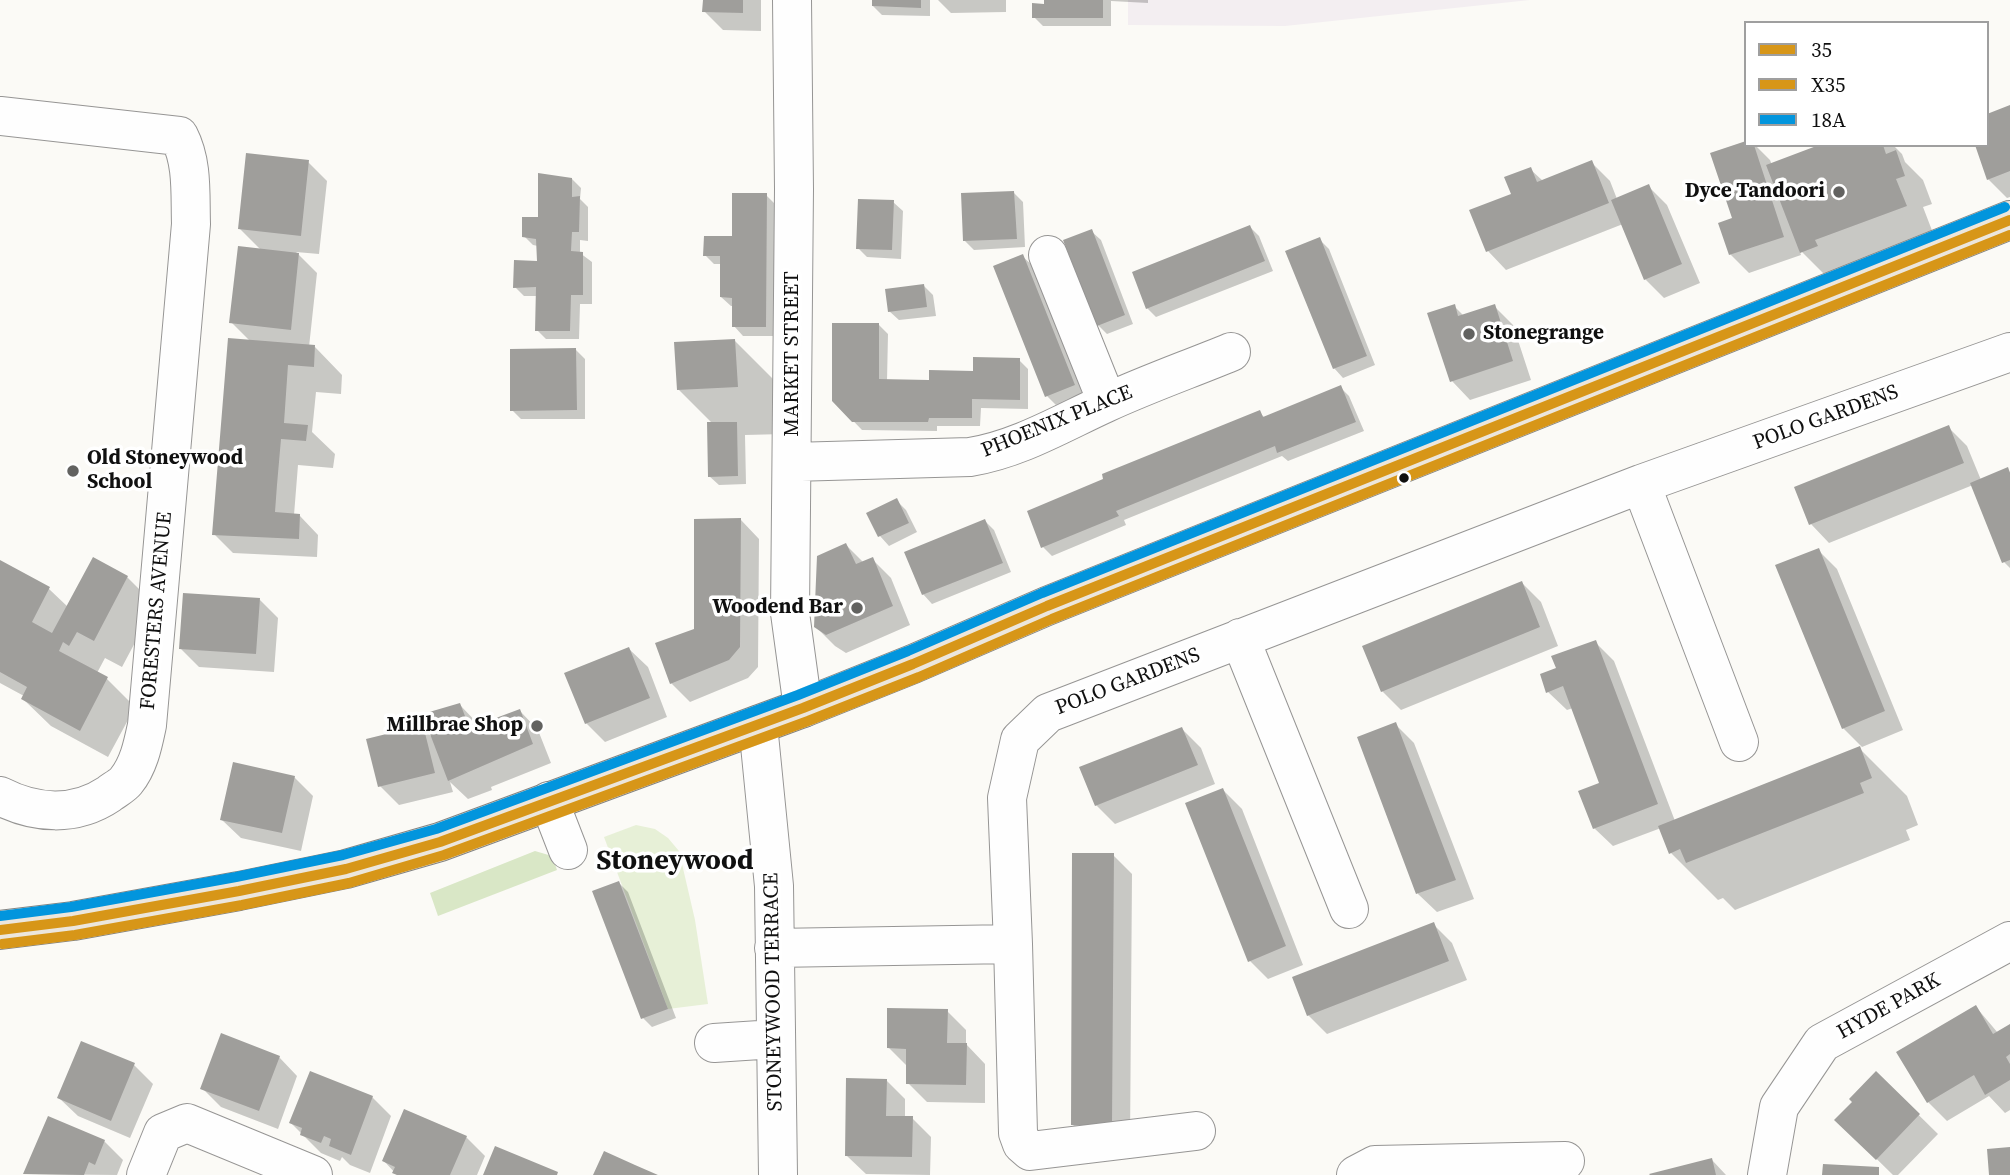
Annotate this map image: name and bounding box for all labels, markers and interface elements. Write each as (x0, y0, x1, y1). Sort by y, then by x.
legend (1744, 21, 1989, 147)
text: 35 (1811, 35, 1832, 64)
text: X35 (1811, 70, 1846, 99)
text: 18A (1811, 105, 1846, 134)
place label: Dyce Tandoori (1685, 179, 1825, 205)
marker: Dyce Tandoori (1831, 184, 1847, 200)
street label: MARKET STREET (780, 271, 806, 437)
place label: Stonegrange (1483, 321, 1604, 347)
marker: Stonegrange (1461, 326, 1477, 342)
street label: PHOENIX PLACE (978, 380, 1136, 464)
street label: POLO GARDENS (1750, 380, 1902, 456)
place label: Old Stoneywood School (87, 446, 243, 496)
marker: Old Stoneywood School (65, 463, 81, 479)
unlabelled marker (1397, 471, 1411, 485)
street label: FORESTERS AVENUE (136, 511, 178, 711)
place label: Woodend Bar (712, 595, 843, 621)
marker: Woodend Bar (849, 600, 865, 616)
street label: POLO GARDENS (1052, 643, 1204, 721)
place label: Millbrae Shop (387, 713, 523, 739)
marker: Millbrae Shop (529, 718, 545, 734)
district label: Stoneywood (596, 845, 754, 879)
street label: STONEYWOOD TERRACE (759, 872, 789, 1112)
street label: HYDE PARK (1833, 968, 1945, 1046)

